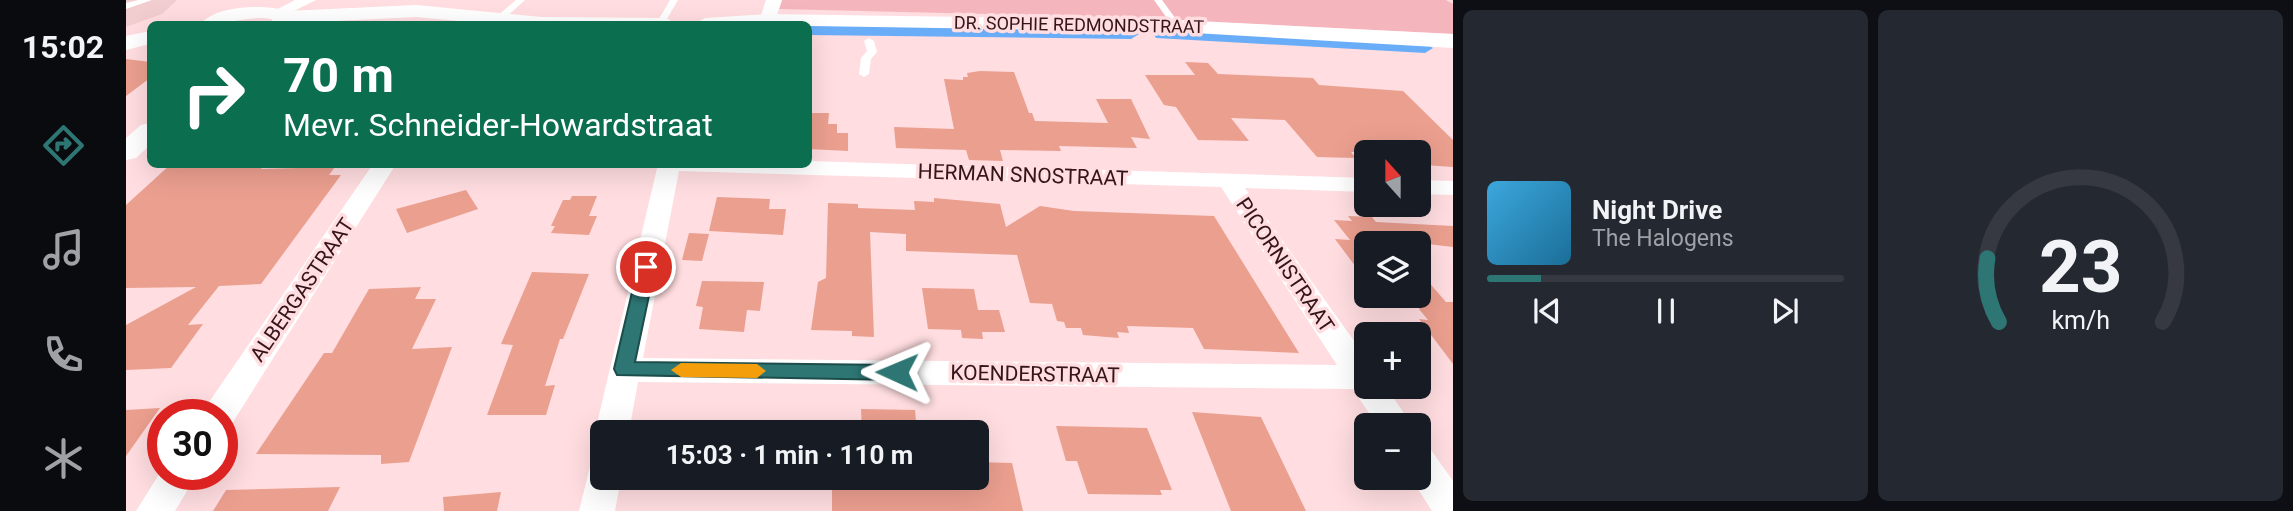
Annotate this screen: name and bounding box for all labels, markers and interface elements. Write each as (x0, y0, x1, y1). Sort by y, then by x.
street label: DR. SOPHIE REDMONDSTRAAT (954, 12, 1205, 37)
text: 15:02 (22, 28, 104, 66)
text: 70 m (283, 47, 394, 104)
icon: right (168, 49, 259, 140)
text: Mevr. Schneider-Howardstraat (283, 106, 713, 144)
icon: directions (39, 121, 88, 170)
north arrow (1354, 140, 1432, 217)
map controls (1354, 140, 1431, 490)
street label: HERMAN SNOSTRAAT (917, 159, 1129, 191)
street label: PICORNISTRAAT (1231, 193, 1339, 337)
text: Night Drive (1592, 195, 1722, 225)
street label: ALBERGASTRAAT (245, 213, 359, 366)
text: 23 (2039, 224, 2122, 310)
icon: music (39, 225, 88, 274)
text: The Halogens (1592, 225, 1734, 252)
button: layers (1354, 231, 1431, 308)
pin (616, 237, 676, 297)
icon: arrive (627, 248, 665, 286)
icon: previous (1528, 292, 1566, 330)
icon: pause (1647, 292, 1685, 330)
icon: next (1766, 292, 1804, 330)
text: km/h (2051, 305, 2110, 334)
button: + (1354, 322, 1431, 399)
icon: phone (39, 330, 88, 379)
position arrow (860, 335, 934, 409)
street label: KOENDERSTRAAT (950, 361, 1120, 387)
speed limit sign: 30 (147, 399, 238, 490)
button: − (1354, 413, 1431, 490)
icon: climate (39, 434, 88, 483)
text: 15:03 · 1 min · 110 m (666, 440, 913, 470)

